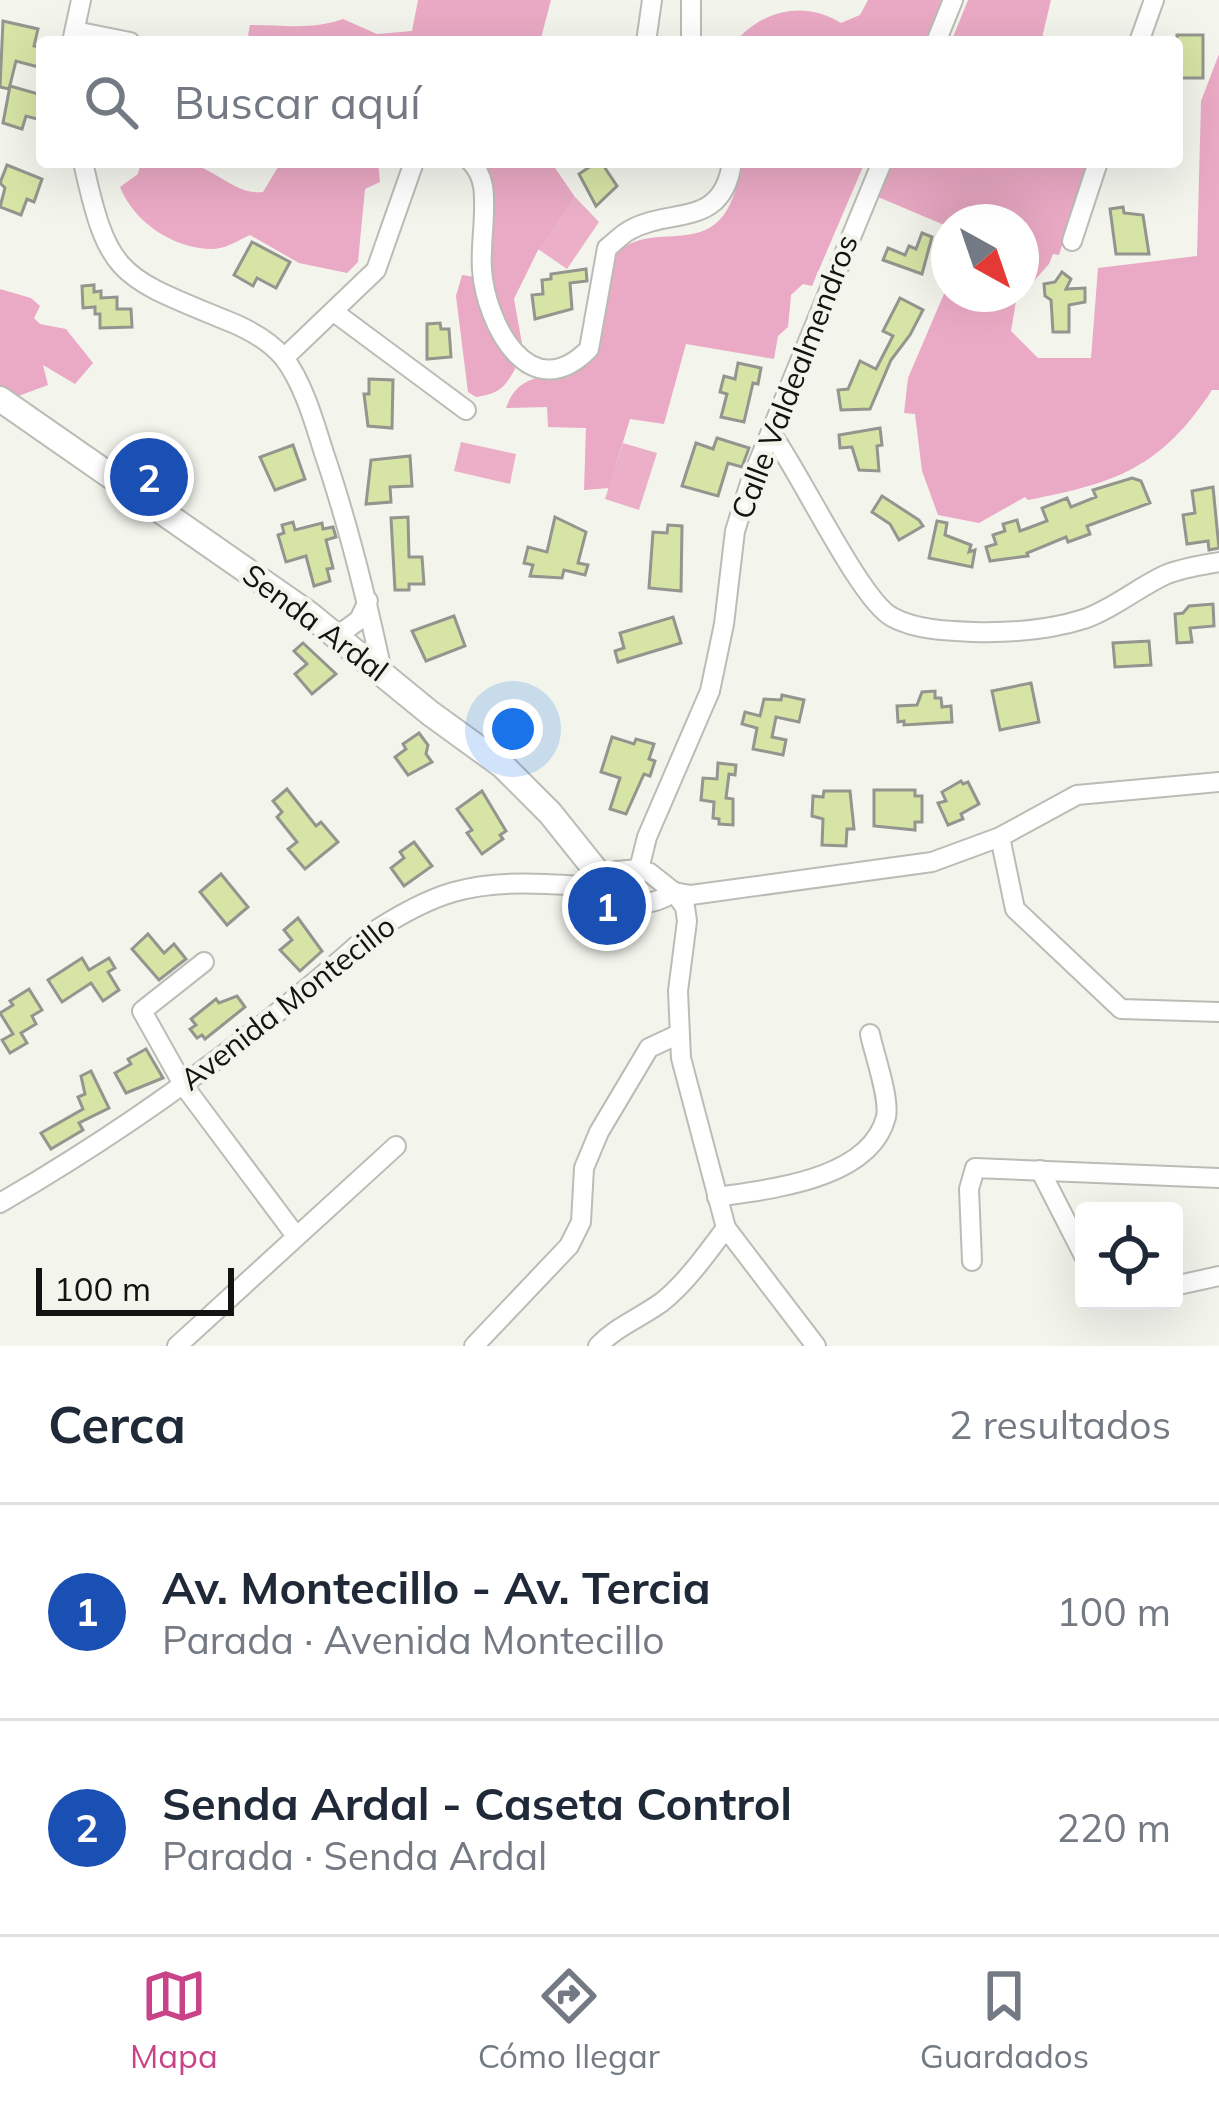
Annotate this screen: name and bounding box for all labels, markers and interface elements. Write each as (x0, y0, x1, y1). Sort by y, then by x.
search box (36, 36, 1183, 168)
icon: search (78, 69, 144, 135)
text: Buscar aquí (174, 74, 421, 130)
north arrow (931, 204, 1039, 312)
street label: Calle Valdealmendros (722, 229, 866, 524)
pin: 2 (110, 432, 188, 522)
street label: Senda Ardal (235, 555, 396, 689)
your location (483, 699, 543, 759)
pin: 1 (568, 861, 646, 951)
street label: Avenida Montecillo (172, 906, 402, 1098)
map controls (1075, 1202, 1183, 1310)
button: locate (1075, 1202, 1183, 1310)
scale bar (36, 1262, 234, 1315)
text: 100 m (54, 1268, 151, 1309)
text: Cerca (48, 1392, 186, 1456)
text: 2 resultados (949, 1400, 1171, 1449)
text: Av. Montecillo - Av. Tercia (162, 1559, 711, 1615)
text: 1 (75, 1587, 99, 1636)
text: 100 m (1056, 1587, 1171, 1636)
text: Parada · Avenida Montecillo (162, 1615, 664, 1664)
text: Senda Ardal - Caseta Control (162, 1775, 792, 1831)
text: 2 (75, 1803, 99, 1852)
text: 220 m (1056, 1803, 1171, 1852)
text: Parada · Senda Ardal (162, 1831, 547, 1880)
tab: Mapa (130, 1963, 218, 2076)
tab: Cómo llegar (478, 1963, 660, 2076)
tab: Guardados (920, 1963, 1089, 2076)

